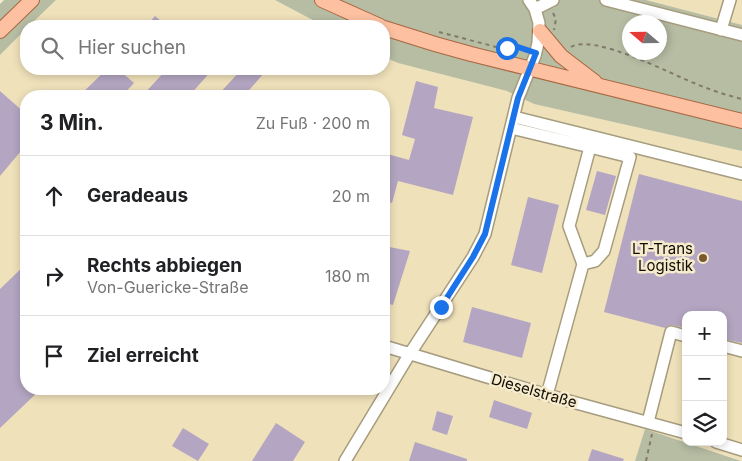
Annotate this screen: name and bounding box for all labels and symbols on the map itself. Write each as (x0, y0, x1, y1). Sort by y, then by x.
north arrow (622, 15, 667, 60)
route start (496, 37, 519, 60)
place label: LT-Trans Logistik (632, 239, 694, 275)
marker: LT-Trans Logistik (697, 252, 709, 264)
route end (430, 296, 453, 319)
street label: Dieselstraße (489, 369, 579, 412)

